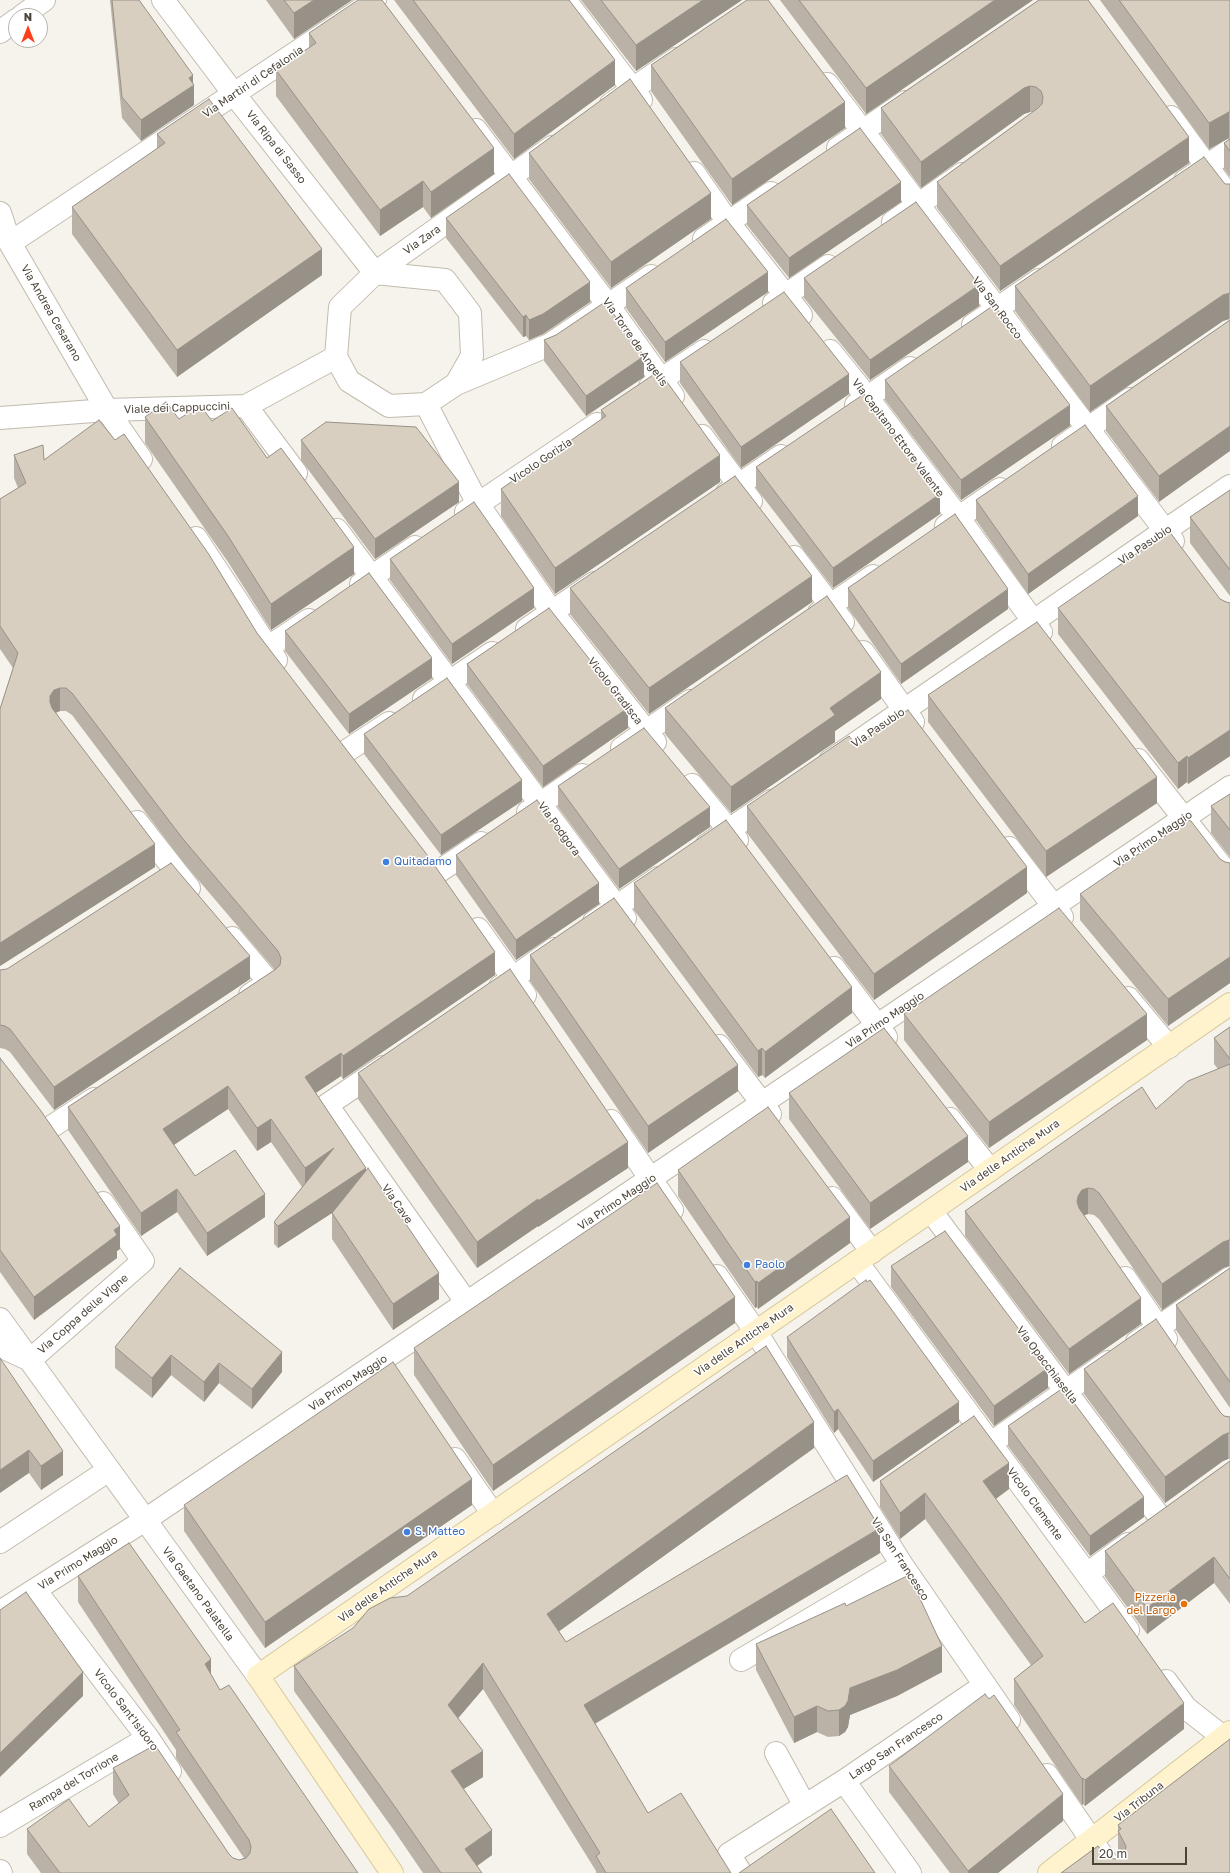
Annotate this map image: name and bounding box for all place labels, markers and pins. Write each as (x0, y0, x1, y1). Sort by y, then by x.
place label: Quitadamo (394, 855, 452, 869)
marker: Quitadamo (381, 857, 391, 867)
place label: Paolo (755, 1258, 785, 1272)
marker: Paolo (742, 1260, 752, 1270)
place label: S. Matteo (415, 1525, 465, 1539)
marker: S. Matteo (402, 1527, 412, 1537)
place label: Pizzeria del Largo (1126, 1591, 1176, 1617)
marker: Pizzeria del Largo (1179, 1599, 1189, 1609)

